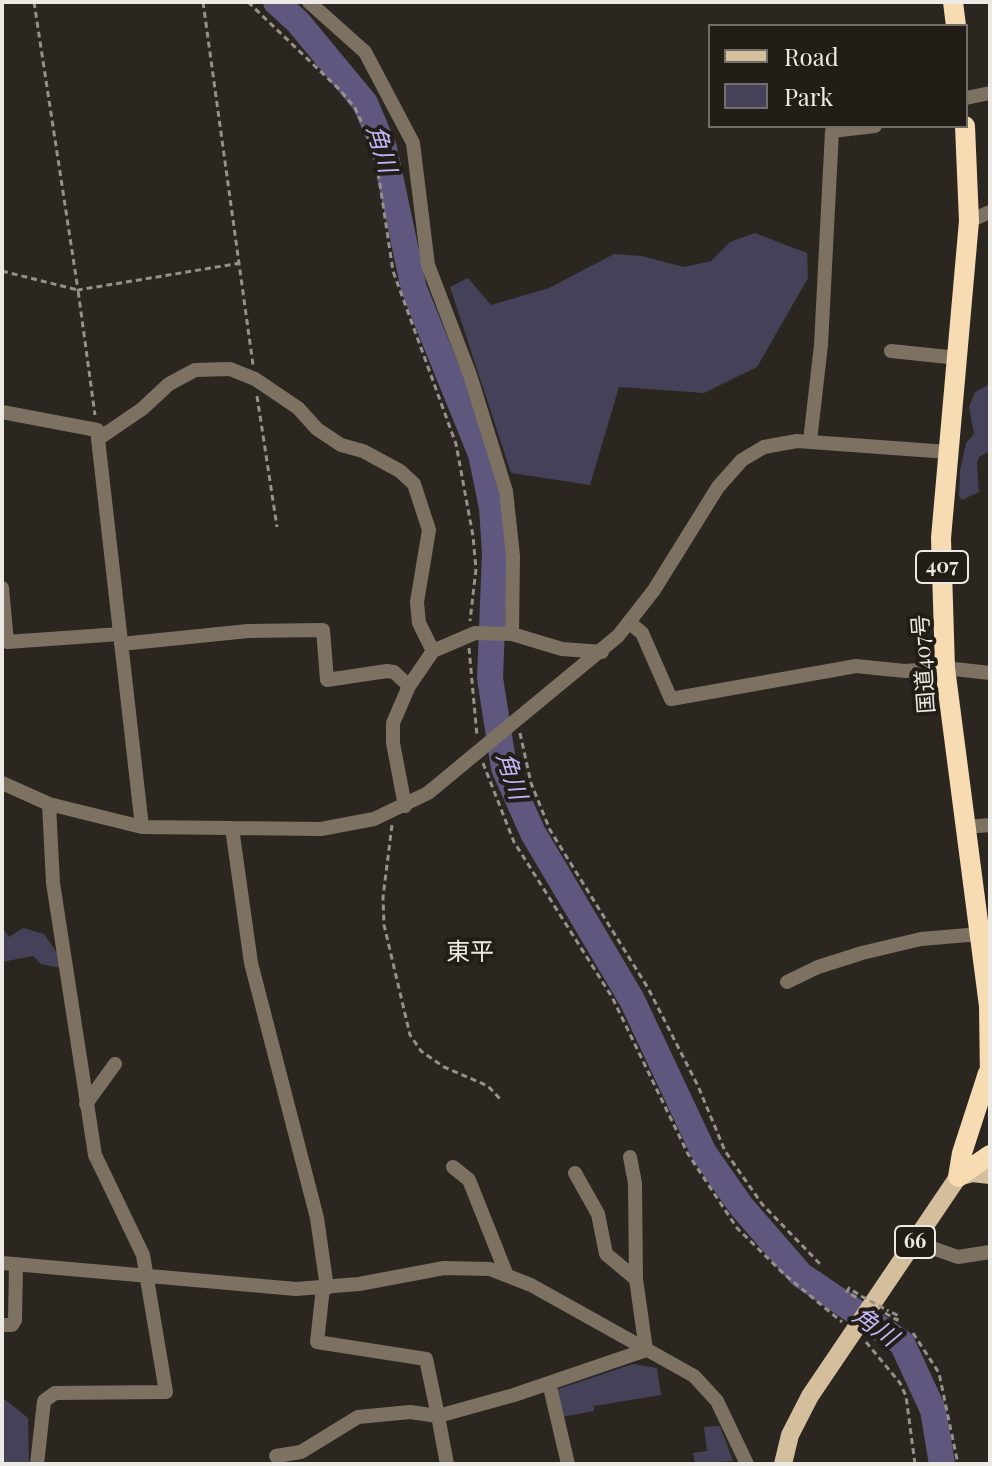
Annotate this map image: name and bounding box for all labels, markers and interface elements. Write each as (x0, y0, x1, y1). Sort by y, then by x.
legend (708, 24, 968, 128)
text: Road (784, 40, 839, 72)
text: Park (784, 80, 833, 112)
water label: 角川 (360, 122, 402, 176)
road number: 407 (916, 551, 968, 583)
street label: 国道407号 (907, 614, 941, 714)
water label: 角川 (490, 749, 532, 803)
district label: 東平 (446, 939, 494, 967)
road number: 66 (895, 1226, 935, 1258)
water label: 角川 (847, 1301, 903, 1353)

